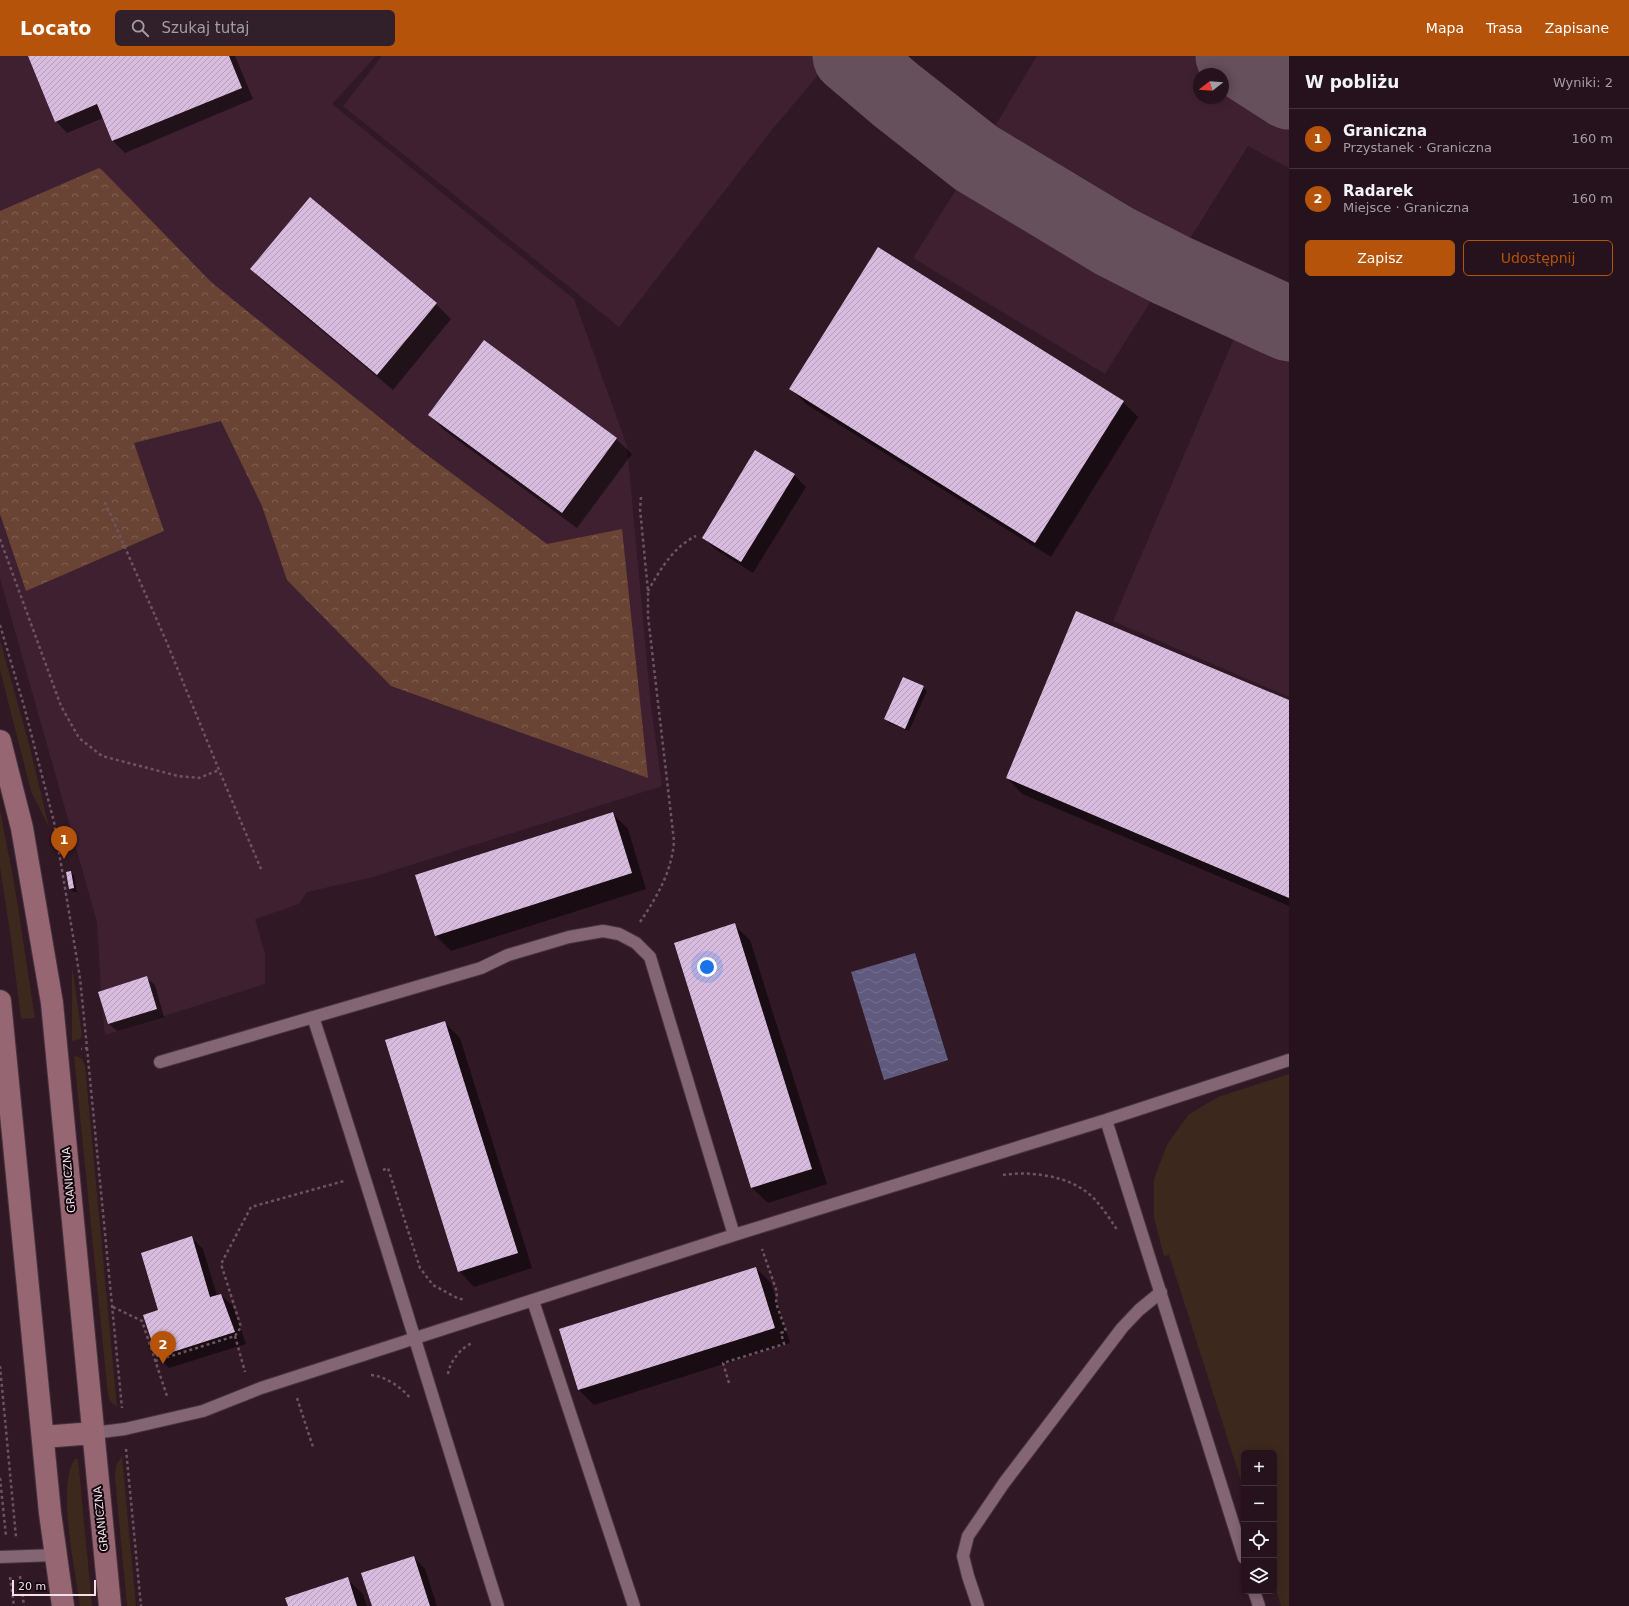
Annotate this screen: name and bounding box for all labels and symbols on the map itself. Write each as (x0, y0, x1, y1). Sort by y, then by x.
north arrow (1193, 68, 1229, 104)
pin: 1 (51, 826, 77, 859)
your location (697, 957, 717, 977)
street label: GRANICZNA (60, 1146, 78, 1213)
pin: 2 (150, 1331, 176, 1364)
street label: GRANICZNA (91, 1485, 111, 1552)
scale bar (12, 1578, 96, 1597)

